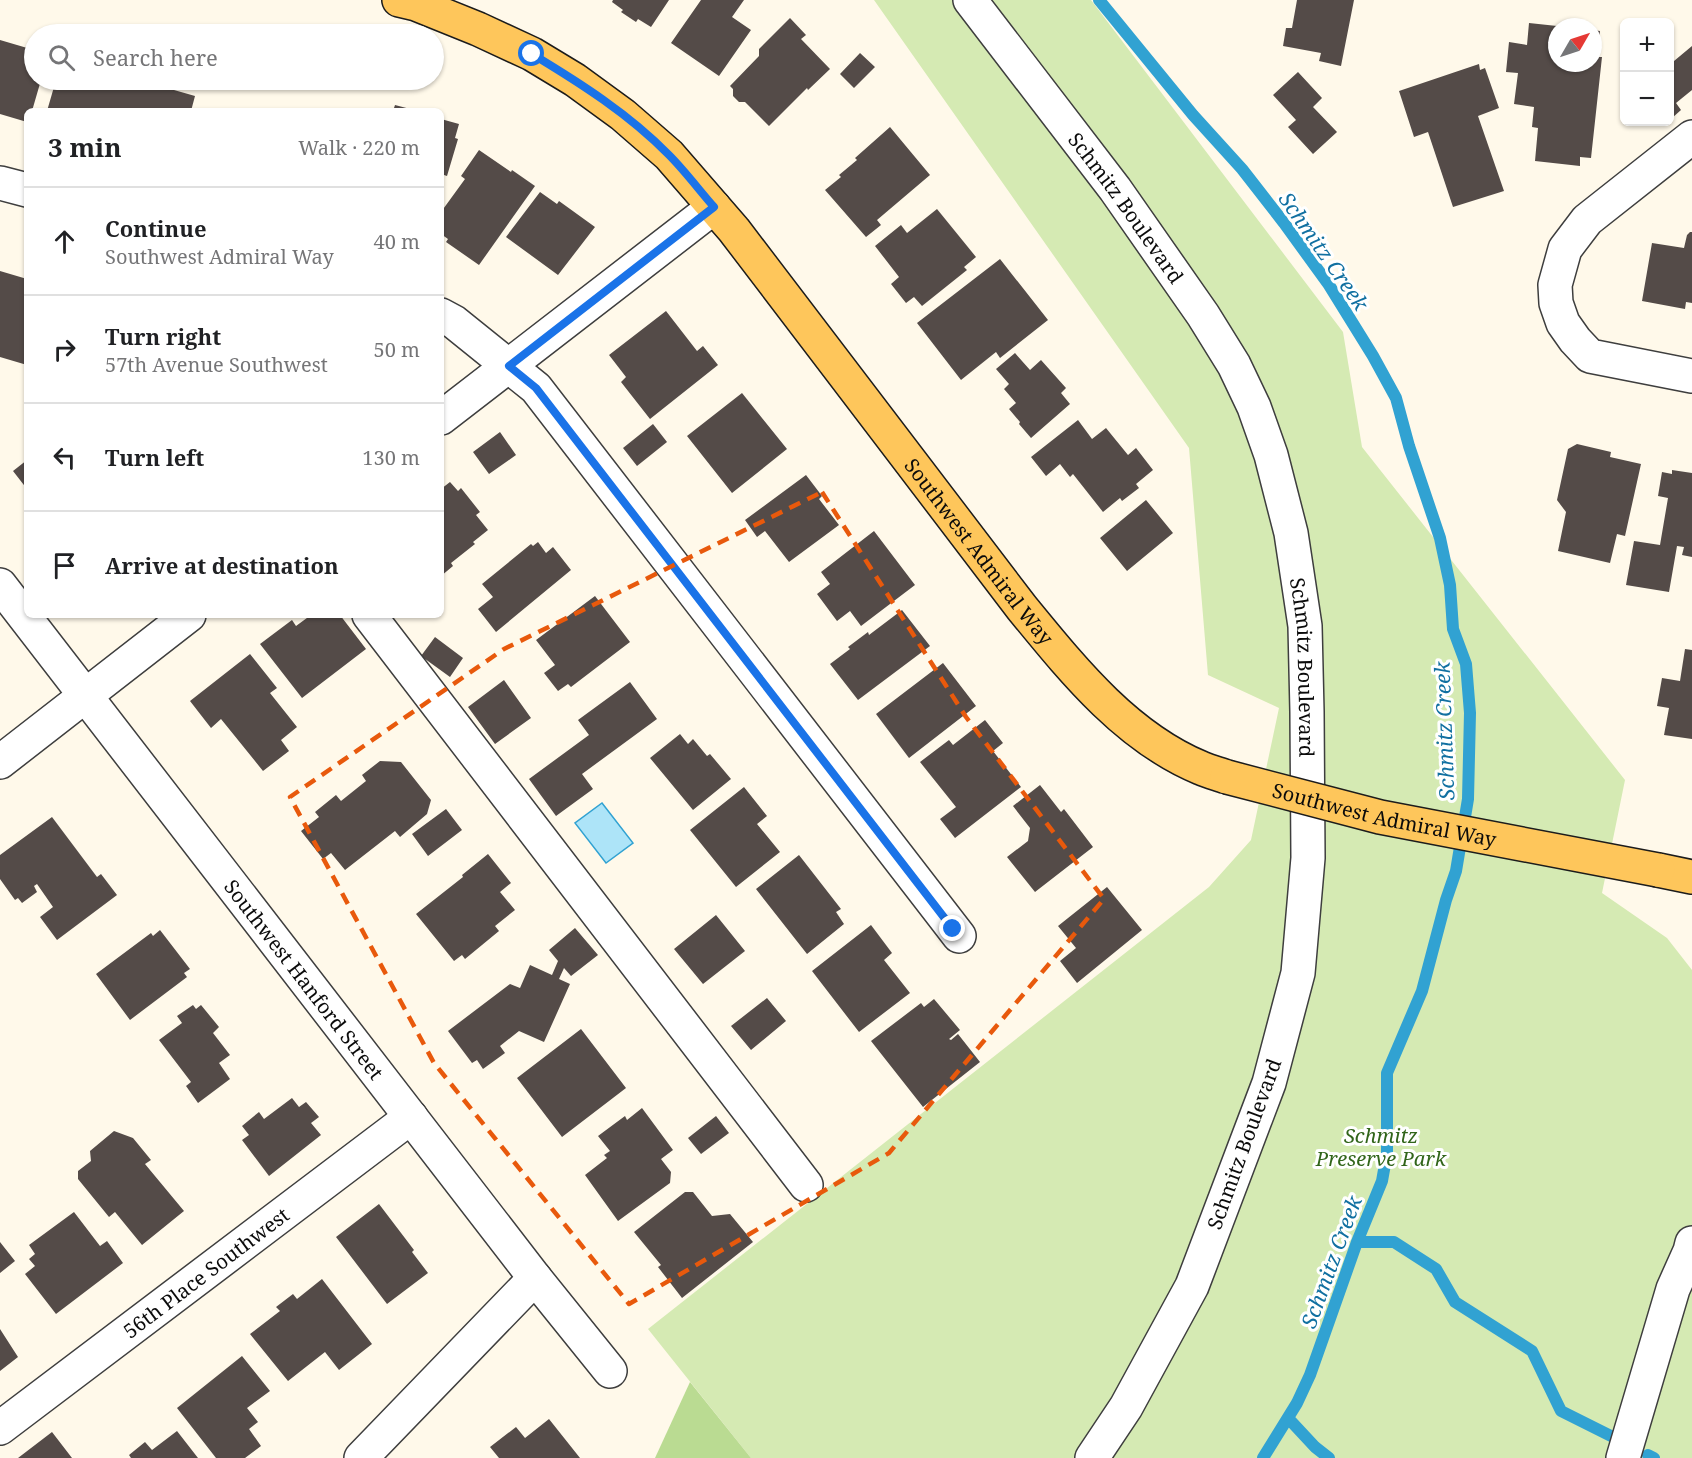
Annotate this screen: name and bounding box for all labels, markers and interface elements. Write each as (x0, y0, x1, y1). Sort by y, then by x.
north arrow (1548, 18, 1602, 72)
map controls (1620, 18, 1674, 126)
button: + (1620, 18, 1674, 72)
search box (24, 24, 444, 90)
route start (518, 40, 544, 66)
icon: search (45, 41, 78, 74)
text: Search here (93, 42, 218, 72)
button: − (1620, 72, 1674, 126)
street label: Schmitz Boulevard (1063, 127, 1190, 288)
text: 3 min (48, 129, 122, 165)
text: Walk · 220 m (298, 134, 420, 161)
water label: Schmitz Creek (1273, 186, 1376, 317)
text: Continue (105, 213, 207, 243)
icon: ahead (48, 225, 81, 258)
text: 40 m (374, 228, 420, 255)
text: Southwest Admiral Way (105, 243, 334, 270)
text: Turn right (105, 321, 221, 351)
icon: right (48, 333, 81, 366)
text: 50 m (374, 336, 420, 363)
text: 57th Avenue Southwest (105, 351, 328, 378)
icon: left (48, 441, 81, 474)
text: Turn left (105, 442, 204, 472)
text: 130 m (362, 444, 420, 471)
street label: Southwest Admiral Way (899, 452, 1060, 651)
icon: arrive (48, 549, 81, 582)
text: Arrive at destination (105, 550, 339, 580)
street label: Schmitz Boulevard (1284, 576, 1321, 757)
water label: Schmitz Creek (1428, 660, 1460, 801)
street label: Southwest Admiral Way (1270, 776, 1499, 853)
street label: Southwest Hanford Street (219, 874, 390, 1085)
route end (939, 915, 965, 941)
street label: Schmitz Boulevard (1201, 1055, 1287, 1233)
park label: Schmitz Preserve Park (1315, 1122, 1447, 1172)
water label: Schmitz Creek (1294, 1191, 1368, 1332)
street label: 56th Place Southwest (117, 1201, 294, 1344)

